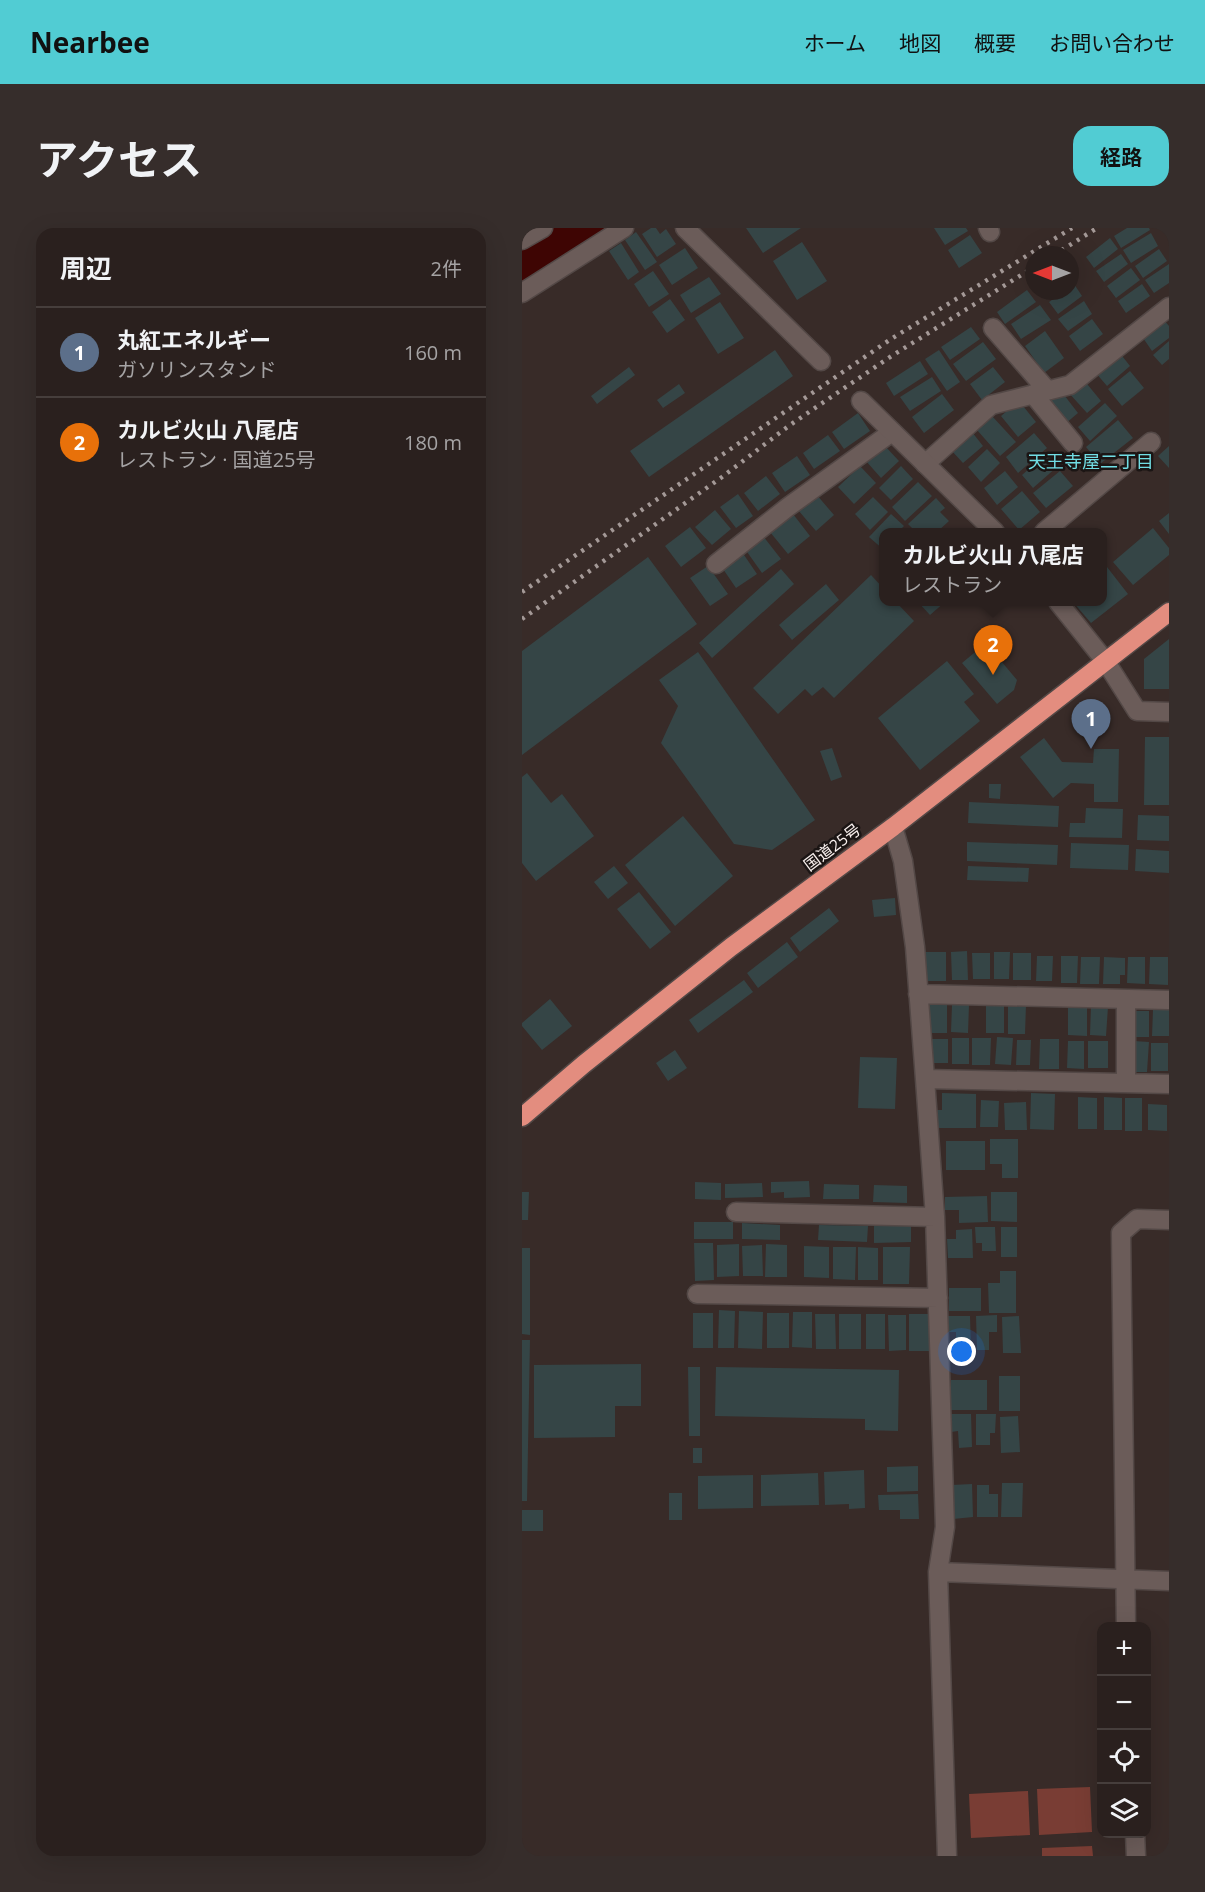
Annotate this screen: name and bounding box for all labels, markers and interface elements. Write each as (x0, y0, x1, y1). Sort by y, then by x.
text: Nearbee (30, 23, 150, 61)
text: ホーム (804, 29, 866, 57)
text: 地図 (899, 29, 941, 57)
text: 概要 (974, 29, 1016, 57)
text: お問い合わせ (1049, 29, 1175, 57)
button: 経路 (1073, 126, 1169, 186)
text: アクセス (36, 130, 202, 187)
north arrow (1025, 246, 1079, 300)
text: 周辺 (60, 250, 112, 286)
text: 2件 (431, 255, 462, 282)
text: 丸紅エネルギー (117, 324, 271, 354)
text: 1 (74, 339, 85, 366)
text: 160 m (404, 339, 462, 366)
text: ガソリンスタンド (117, 356, 277, 383)
text: カルビ火山 八尾店 (117, 414, 299, 444)
text: 2 (74, 429, 85, 456)
text: 180 m (404, 429, 462, 456)
text: レストラン · 国道25号 (117, 446, 316, 473)
district label: 天王寺屋二丁目 (1028, 449, 1154, 473)
popup (879, 528, 1107, 606)
text: カルビ火山 八尾店 (902, 539, 1084, 569)
text: レストラン (902, 571, 1002, 598)
pin: 2 (974, 626, 1012, 675)
pin: 1 (1072, 700, 1110, 749)
street label: 国道25号 (799, 818, 865, 876)
your location (947, 1337, 976, 1366)
map controls (1097, 1622, 1151, 1838)
button: + (1097, 1622, 1151, 1676)
button: − (1097, 1676, 1151, 1730)
button: locate (1097, 1730, 1151, 1784)
button: layers (1097, 1784, 1151, 1838)

